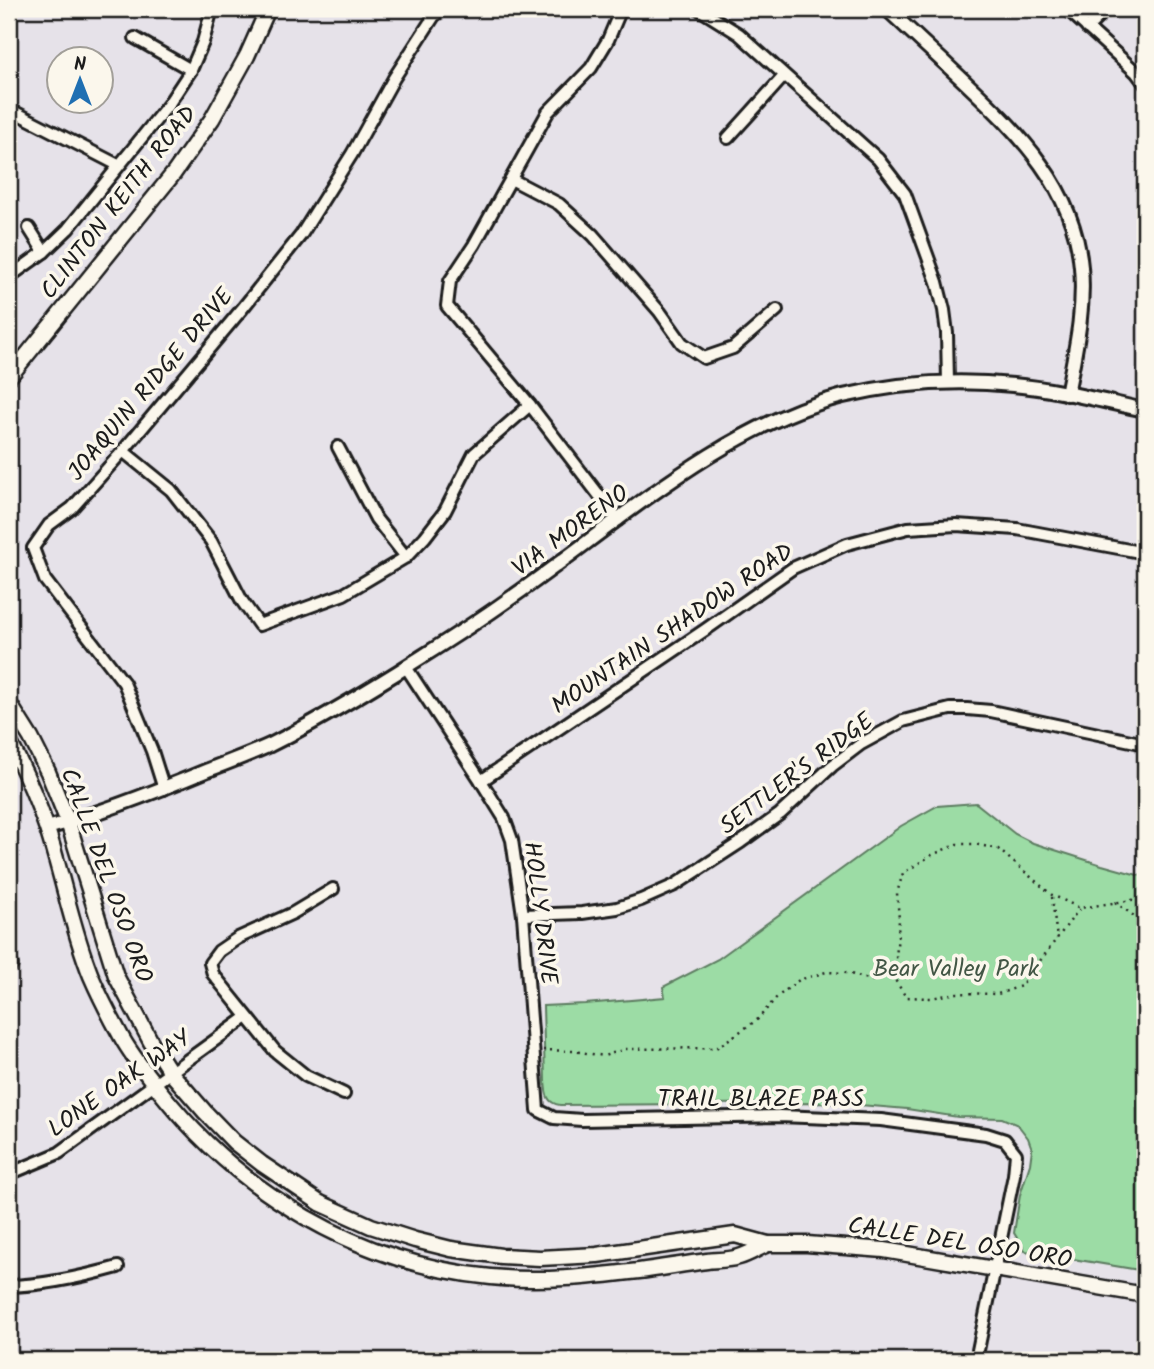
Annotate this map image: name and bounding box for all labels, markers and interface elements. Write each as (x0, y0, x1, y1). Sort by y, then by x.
north arrow (46, 46, 116, 116)
text: N (74, 50, 86, 80)
street label: CLINTON KEITH ROAD (31, 97, 208, 309)
street label: JOAQUIN RIDGE DRIVE (58, 279, 245, 490)
street label: VIA MORENO (504, 475, 638, 587)
street label: MOUNTAIN SHADOW ROAD (543, 533, 802, 725)
street label: SETTLER'S RIDGE (711, 702, 883, 845)
street label: CALLE DEL OSO ORO (49, 763, 163, 989)
street label: HOLLY DRIVE (511, 839, 568, 988)
park label: Bear Valley Park (873, 950, 1040, 989)
street label: LONE OAK WAY (40, 1019, 201, 1148)
street label: TRAIL BLAZE PASS (658, 1080, 864, 1119)
street label: CALLE DEL OSO ORO (845, 1207, 1075, 1280)

